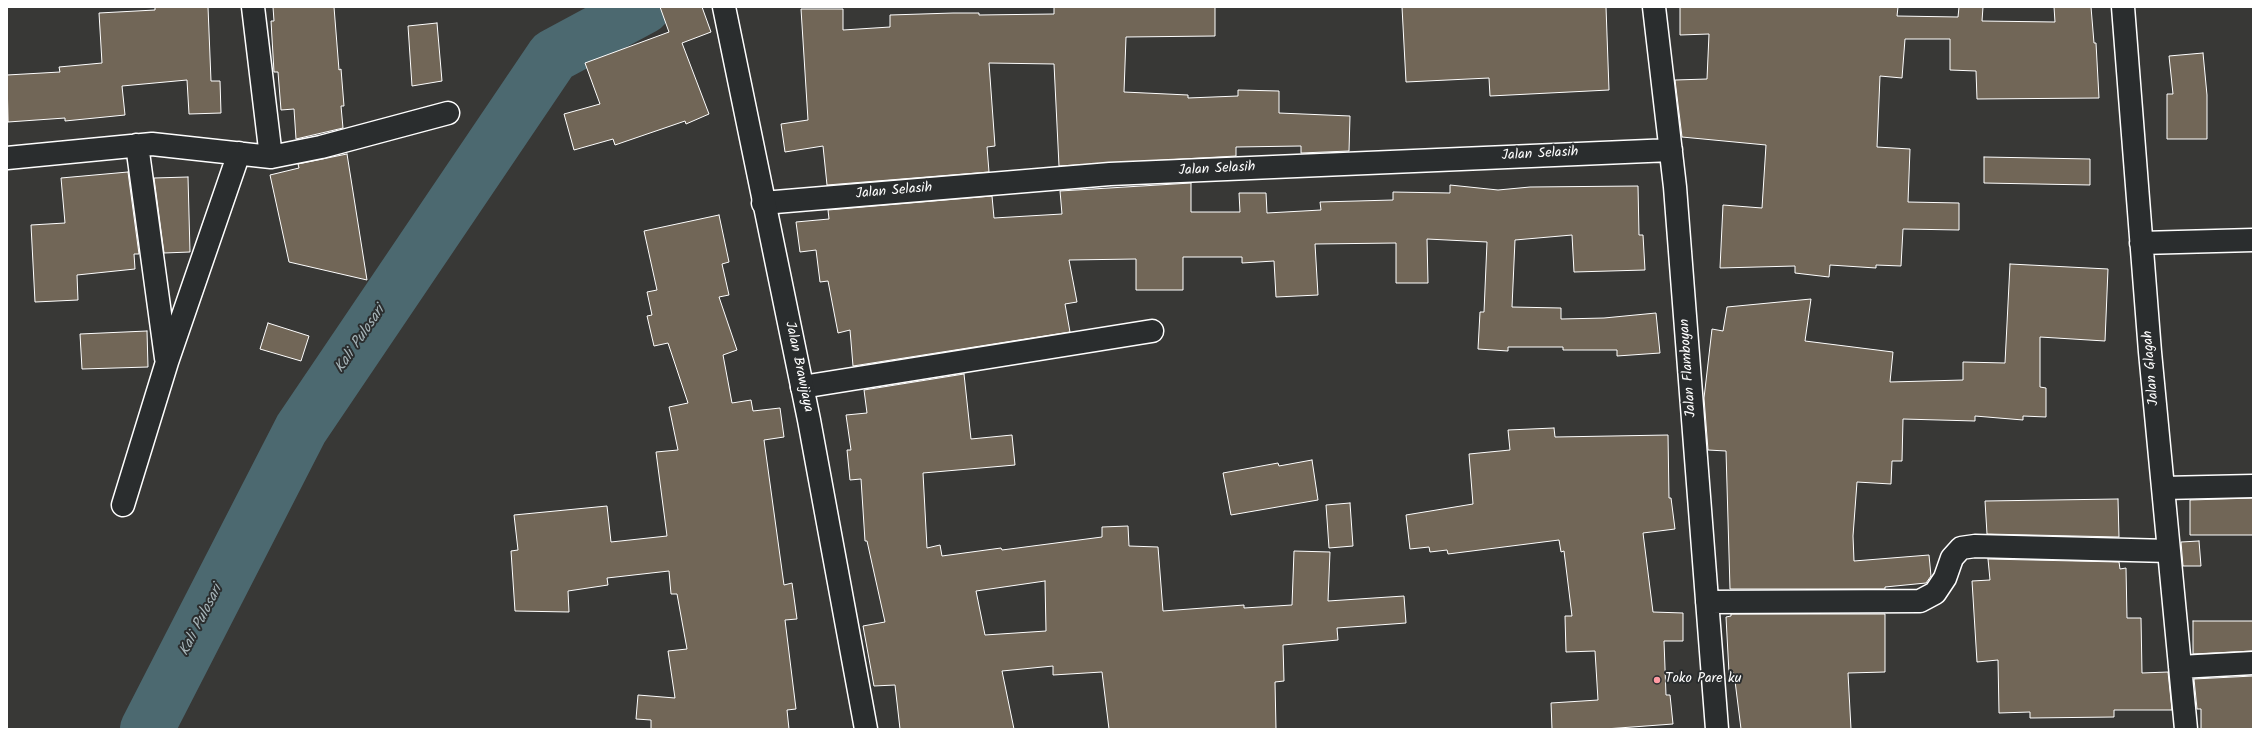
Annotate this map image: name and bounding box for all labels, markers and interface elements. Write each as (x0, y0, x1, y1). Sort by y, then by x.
street label: Jalan Selasih (1501, 145, 1579, 165)
street label: Jalan Selasih (1178, 160, 1256, 180)
street label: Jalan Selasih (855, 180, 933, 204)
water label: Kali Pulosari (332, 303, 390, 377)
street label: Jalan Flamboyan (1677, 318, 1701, 418)
street label: Jalan Brawijaya (780, 320, 816, 414)
street label: Jalan Glagah (2140, 330, 2164, 406)
water label: Kali Pulosari (177, 583, 227, 659)
place label: Toko Pare ku (1665, 672, 1741, 688)
marker: Toko Pare ku (1652, 675, 1662, 685)

